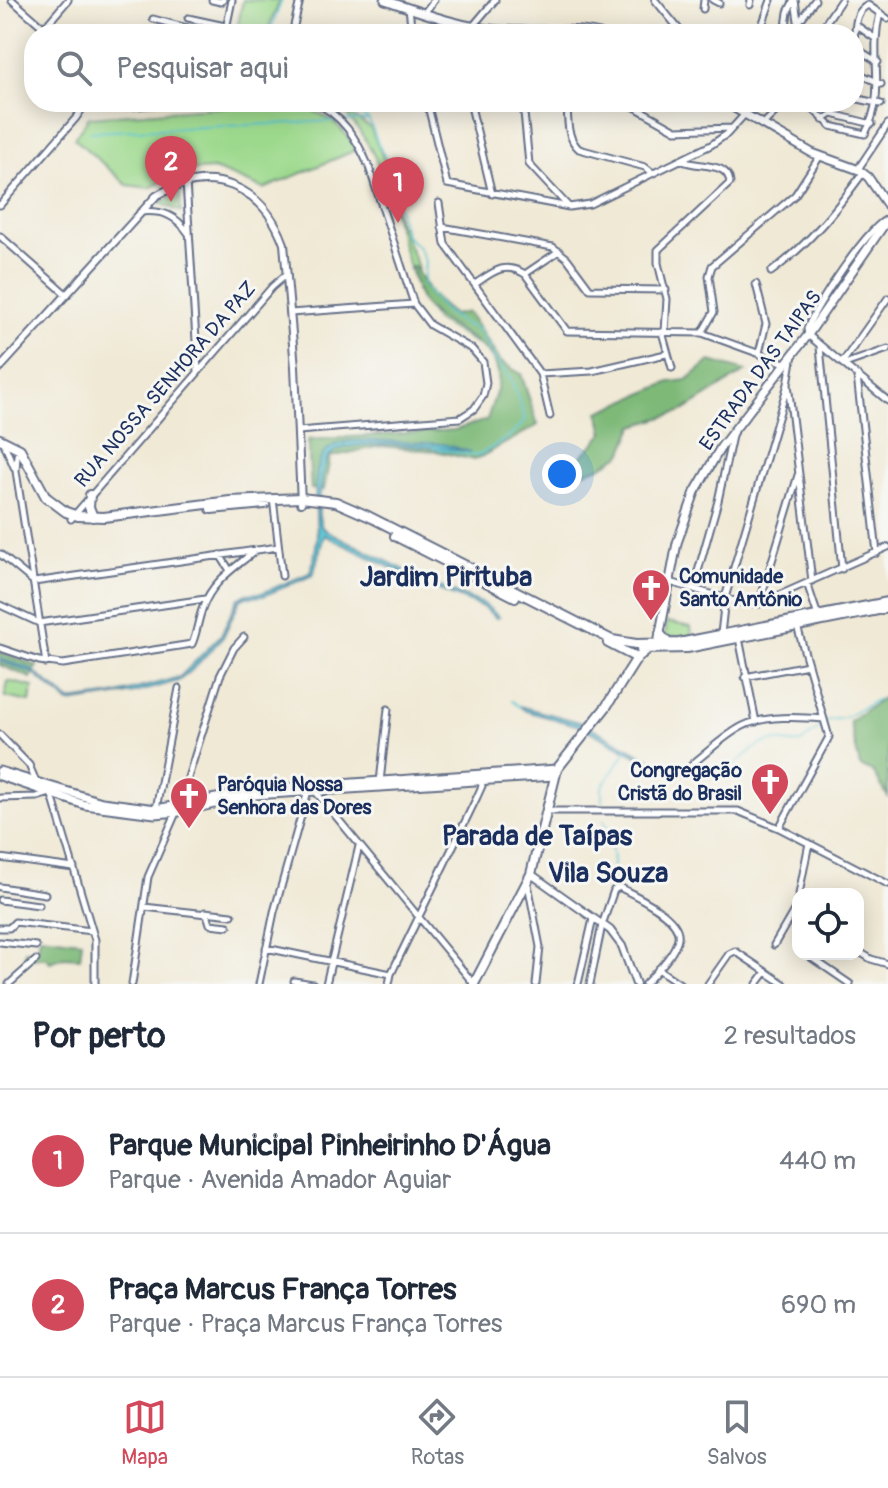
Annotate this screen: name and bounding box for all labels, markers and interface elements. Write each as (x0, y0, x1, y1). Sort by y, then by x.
search box (24, 24, 864, 112)
icon: search (52, 46, 96, 90)
text: Pesquisar aqui (116, 50, 288, 87)
pin: 2 (145, 136, 197, 202)
pin: 1 (372, 157, 424, 223)
street label: RUA NOSSA SENHORA DA PAZ (69, 276, 262, 492)
street label: ESTRADA DAS TAIPAS (694, 285, 827, 455)
your location (542, 454, 582, 494)
district label: Jardim Pirituba (360, 560, 532, 595)
place label: Comunidade Santo Antônio (679, 564, 803, 612)
church icon: Comunidade Santo Antônio (630, 567, 672, 622)
place label: Congregação Cristã do Brasil (618, 758, 742, 806)
church icon: Congregação Cristã do Brasil (749, 761, 791, 816)
place label: Paróquia Nossa Senhora das Dores (217, 772, 372, 820)
church icon: Paróquia Nossa Senhora das Dores (168, 775, 210, 830)
district label: Parada de Taípas (442, 819, 633, 854)
district label: Vila Souza (548, 856, 668, 891)
map controls (792, 888, 864, 960)
button: locate (792, 888, 864, 960)
text: Por perto (32, 1015, 165, 1058)
text: 2 resultados (724, 1020, 856, 1052)
text: Parque Municipal Pinheirinho D'Água (108, 1127, 551, 1164)
text: 1 (53, 1145, 63, 1177)
text: 440 m (779, 1145, 856, 1177)
text: Parque · Avenida Amador Aguiar (108, 1164, 451, 1196)
text: Praça Marcus França Torres (108, 1271, 456, 1308)
text: 2 (51, 1289, 65, 1321)
text: 690 m (781, 1289, 856, 1321)
text: Parque · Praça Marcus França Torres (108, 1308, 502, 1340)
tab: Mapa (121, 1395, 168, 1471)
tab: Rotas (411, 1395, 464, 1471)
tab: Salvos (707, 1395, 767, 1471)

